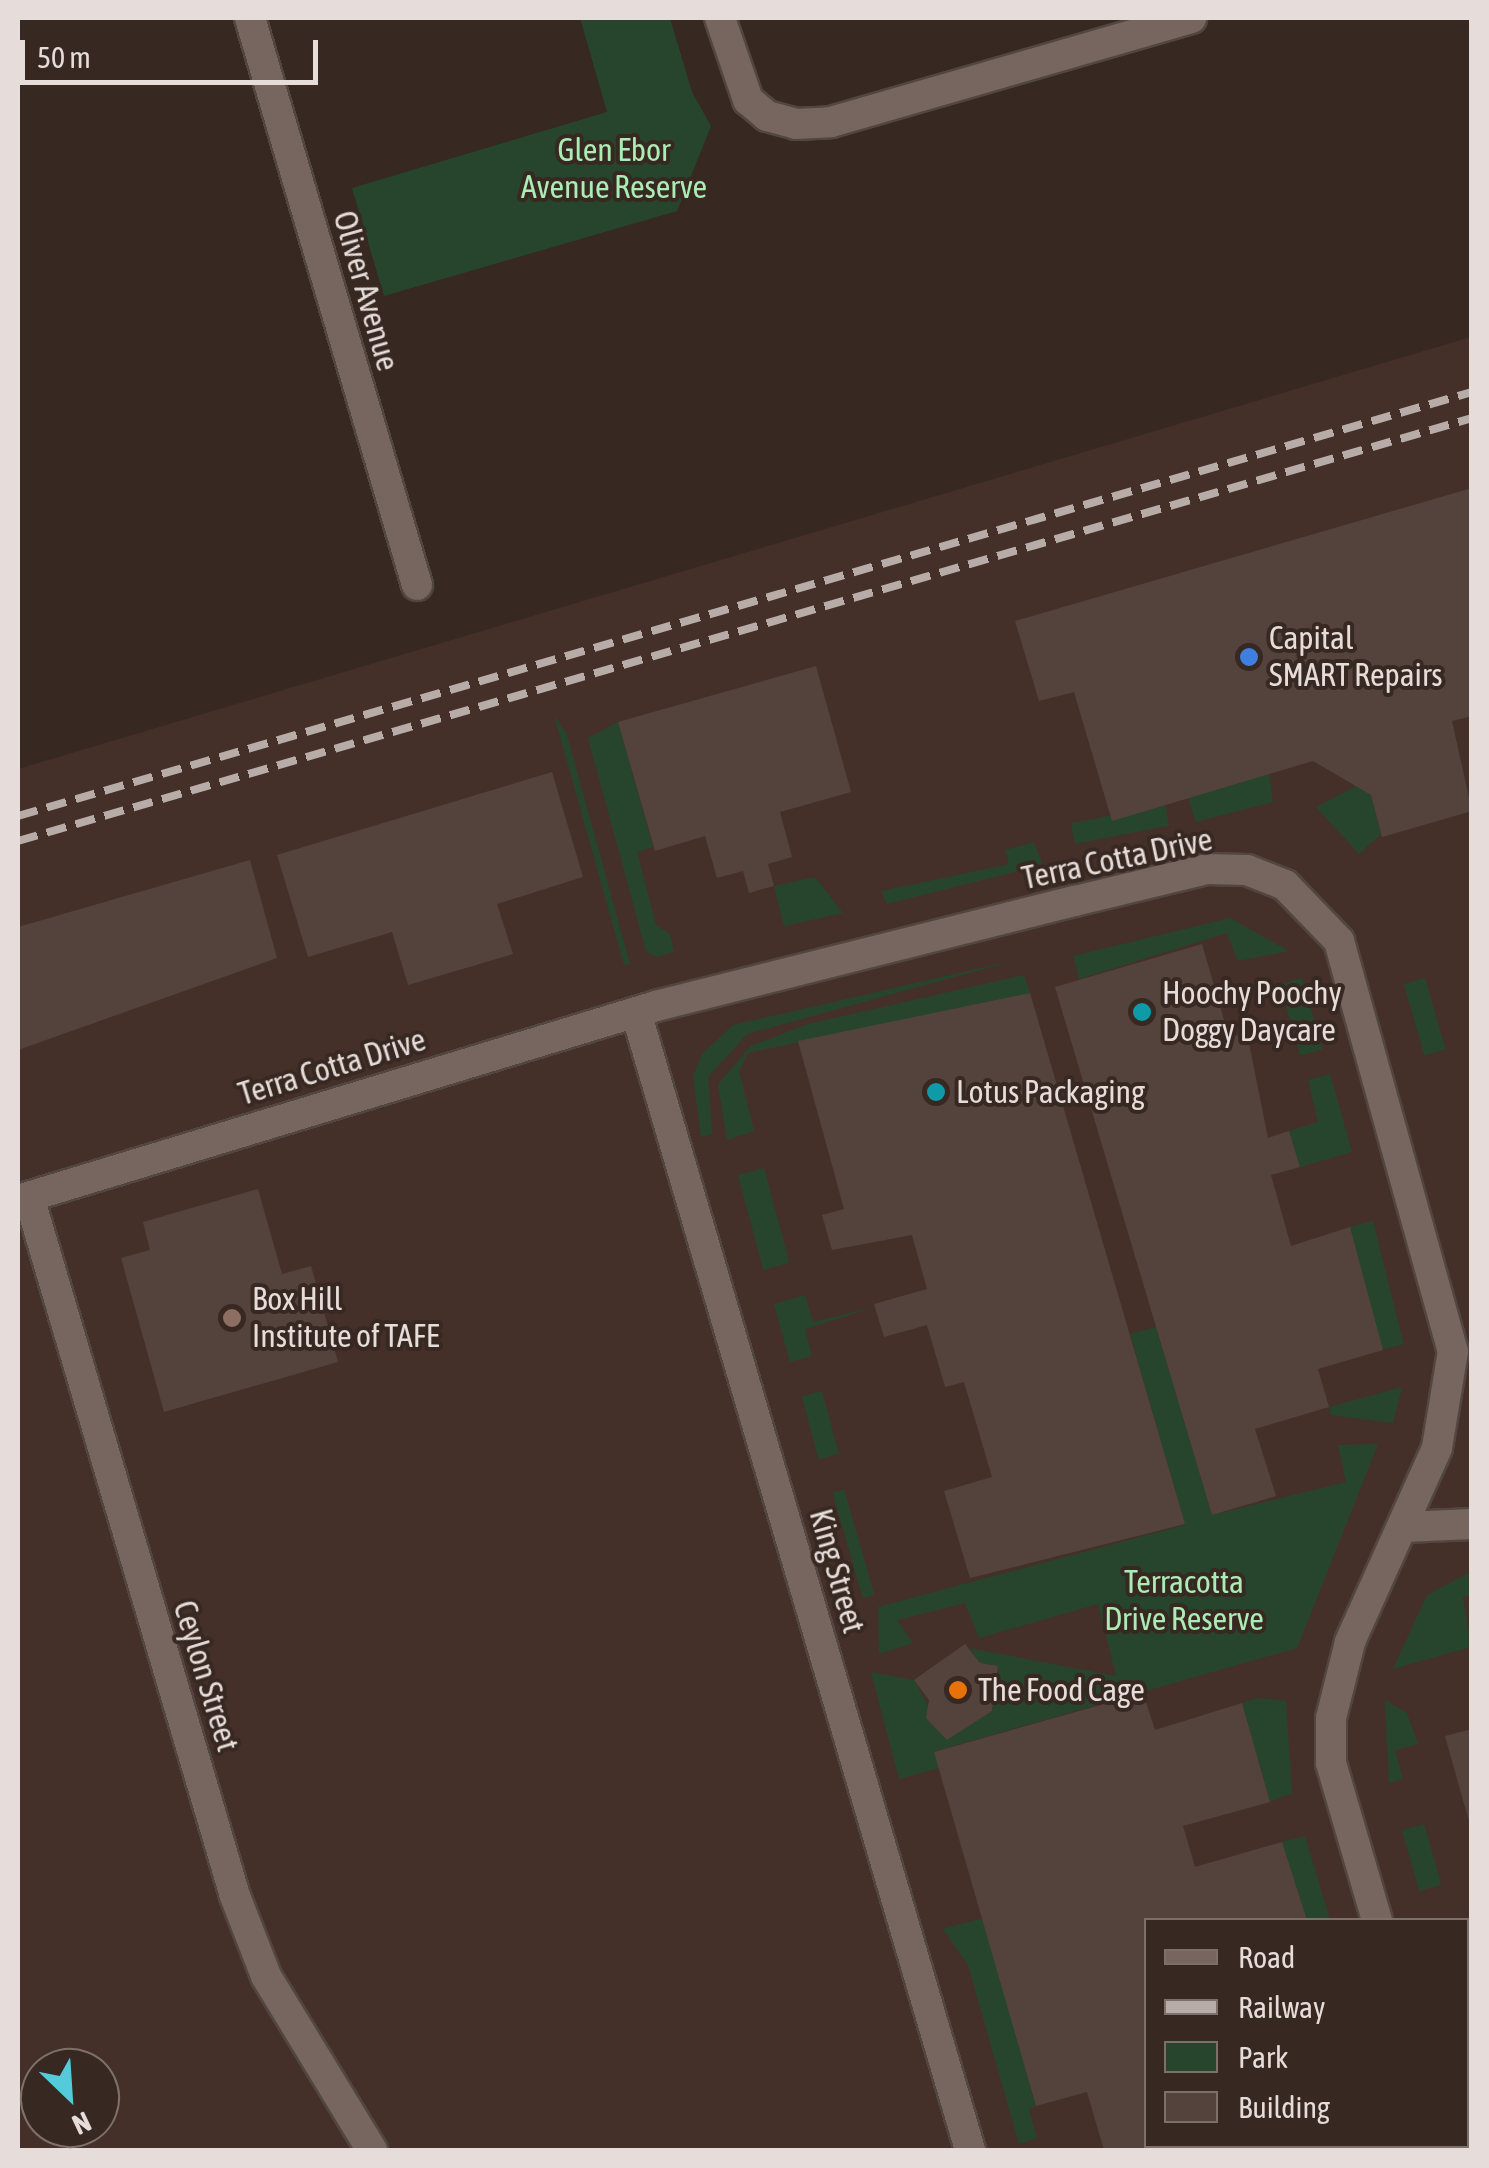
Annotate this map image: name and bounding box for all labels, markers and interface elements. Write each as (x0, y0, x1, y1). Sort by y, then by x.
scale bar (25, 20, 322, 82)
text: 50 m (37, 40, 91, 74)
park label: Glen Ebor Avenue Reserve (521, 132, 707, 207)
street label: Oliver Avenue (325, 207, 407, 375)
place label: Capital SMART Repairs (1269, 620, 1443, 695)
marker: Capital SMART Repairs (1238, 646, 1260, 668)
street label: Terra Cotta Drive (1018, 820, 1216, 898)
place label: Hoochy Poochy Doggy Daycare (1162, 975, 1342, 1050)
marker: Hoochy Poochy Doggy Daycare (1131, 1001, 1153, 1023)
street label: Terra Cotta Drive (234, 1020, 430, 1114)
place label: Lotus Packaging (956, 1073, 1145, 1111)
marker: Lotus Packaging (925, 1081, 947, 1103)
place label: Box Hill Institute of TAFE (252, 1281, 439, 1356)
marker: Box Hill Institute of TAFE (221, 1307, 243, 1329)
street label: King Street (801, 1505, 873, 1637)
park label: Terracotta Drive Reserve (1104, 1564, 1264, 1639)
street label: Ceylon Street (165, 1596, 247, 1756)
place label: The Food Cage (978, 1671, 1145, 1709)
marker: The Food Cage (947, 1679, 969, 1701)
legend (1144, 1918, 1469, 2148)
text: Road (1238, 1940, 1295, 1974)
text: Railway (1238, 1990, 1325, 2024)
text: Park (1238, 2040, 1288, 2074)
north arrow (20, 2048, 120, 2148)
text: Building (1238, 2090, 1330, 2124)
text: N (68, 2105, 96, 2141)

